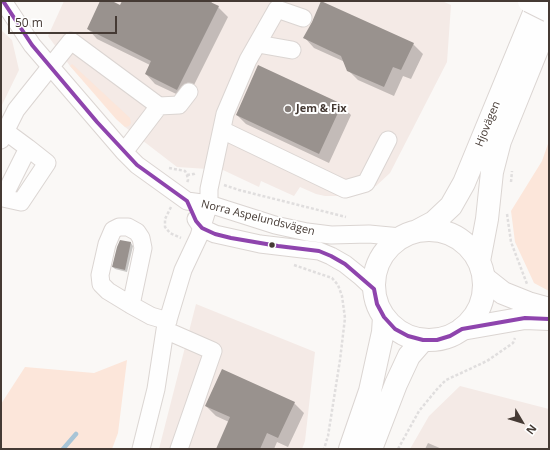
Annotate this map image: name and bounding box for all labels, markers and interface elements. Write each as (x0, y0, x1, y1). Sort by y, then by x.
scale bar (10, 8, 119, 34)
text: 50 m (15, 14, 43, 31)
street label: Hjovägen (473, 99, 503, 149)
place label: Jem & Fix (296, 102, 347, 116)
marker: Jem & Fix (283, 104, 293, 114)
street label: Norra Aspelundsvägen (200, 197, 316, 239)
unlabelled marker (267, 240, 277, 250)
north arrow (502, 402, 542, 442)
text: N (523, 422, 541, 438)

